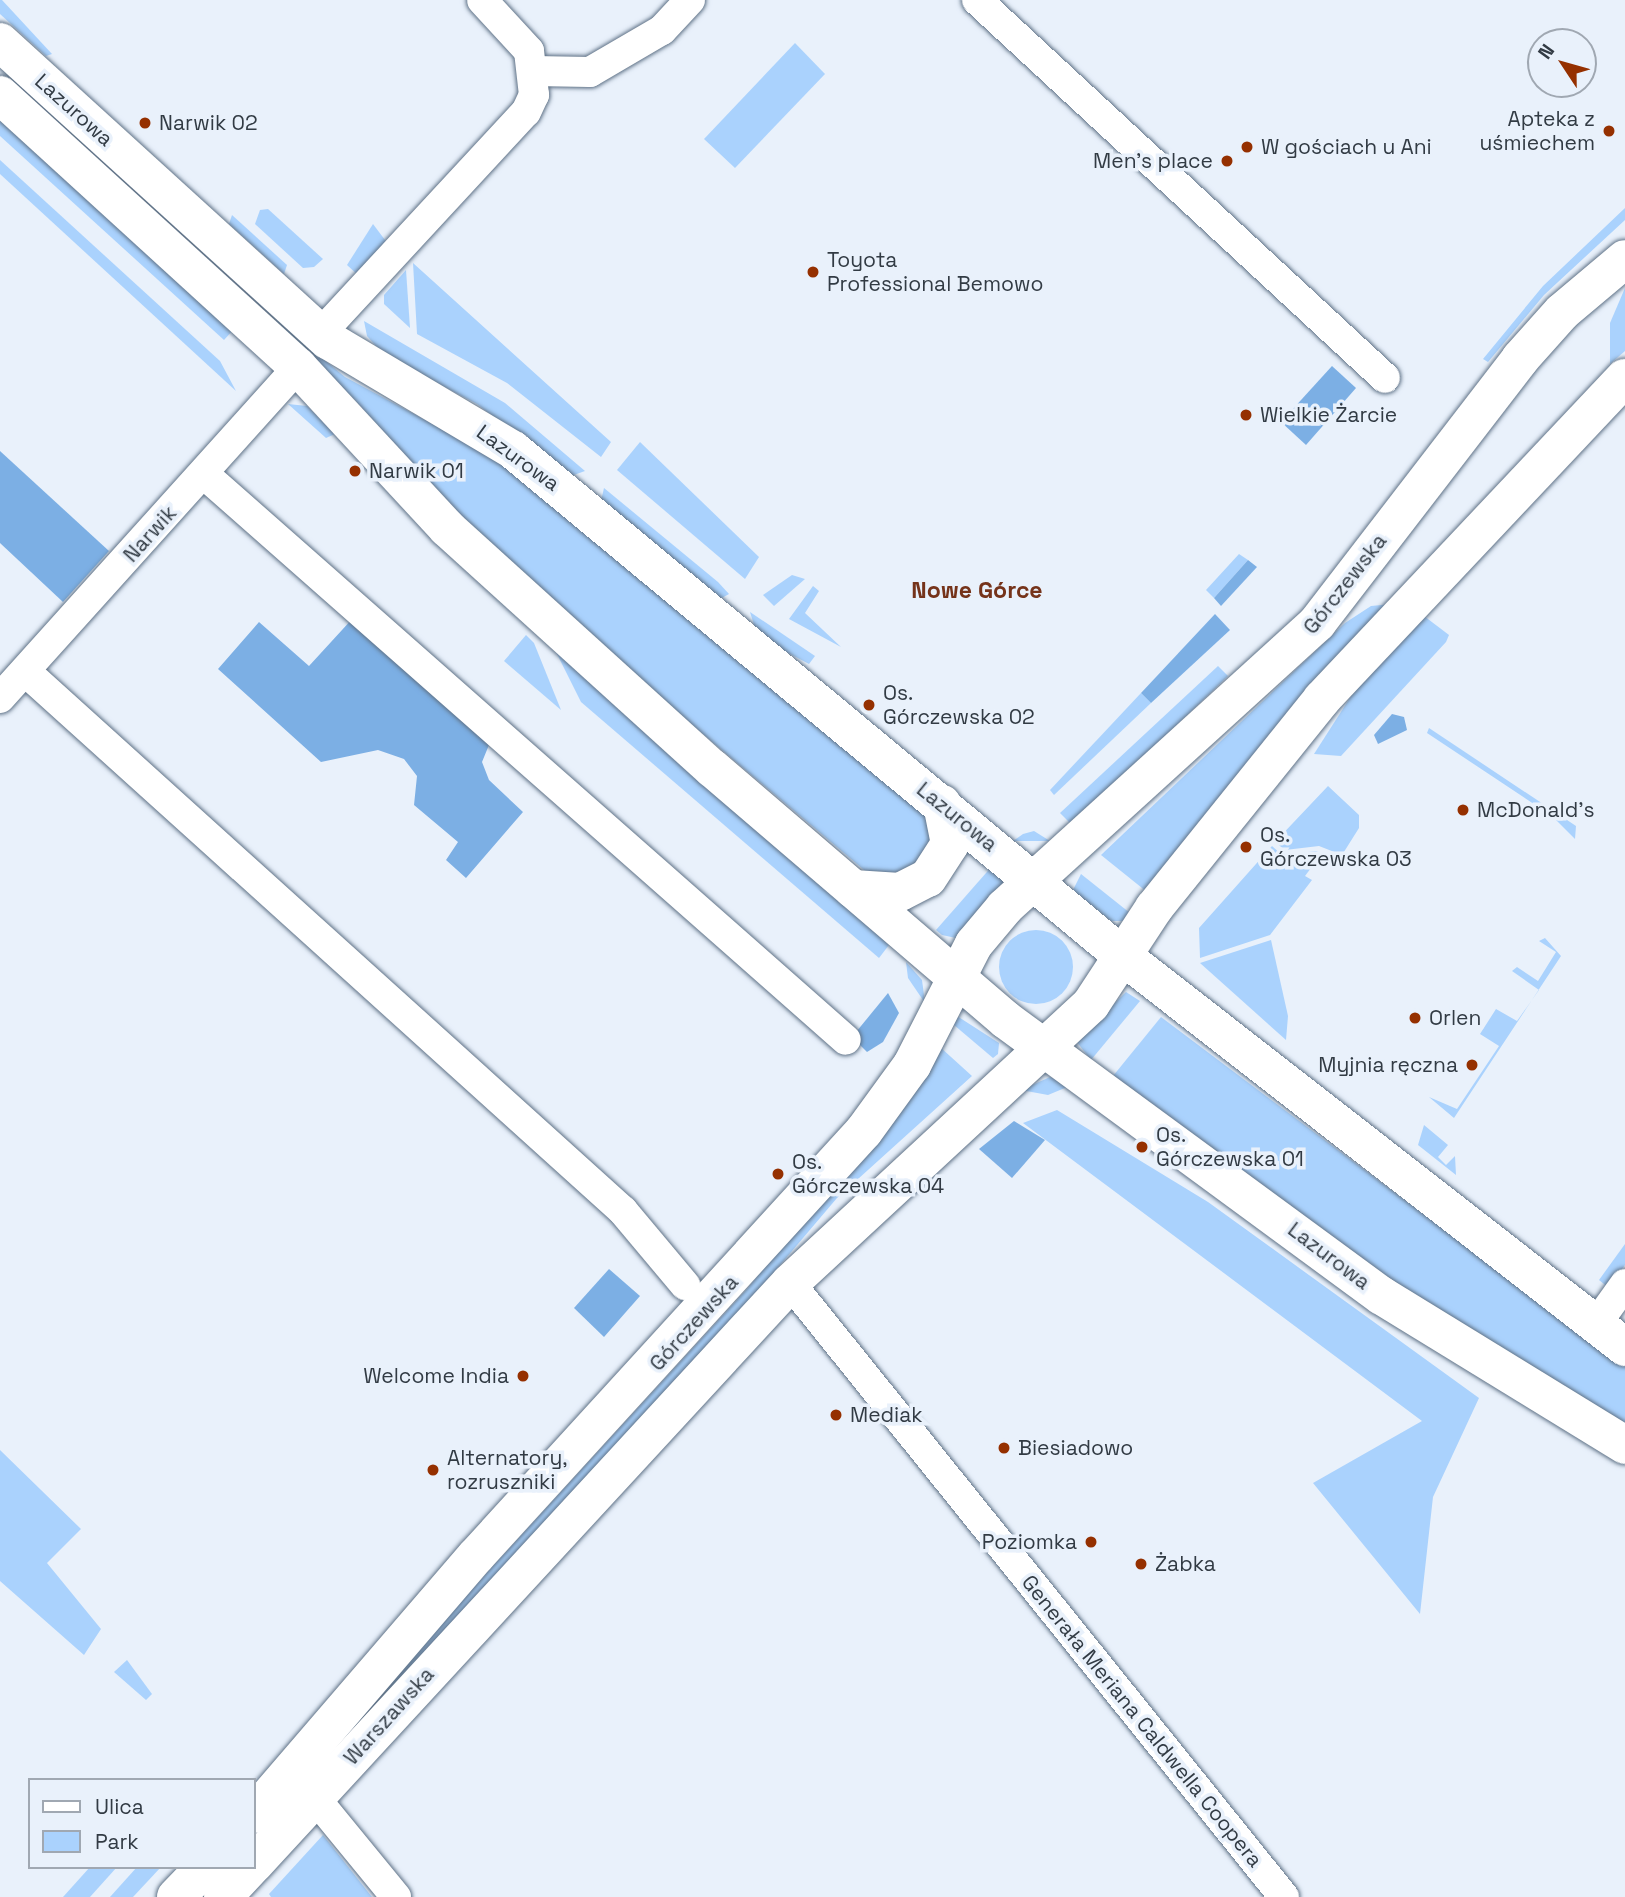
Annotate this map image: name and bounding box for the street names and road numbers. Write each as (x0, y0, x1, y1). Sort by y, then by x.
street label: Lazurowa (30, 68, 118, 152)
street label: Lazurowa (472, 419, 564, 497)
street label: Narwik (118, 501, 182, 567)
street label: Górczewska (1298, 529, 1392, 639)
street label: Lazurowa (912, 777, 1002, 857)
street label: Lazurowa (1283, 1217, 1375, 1295)
street label: Górczewska (644, 1270, 744, 1376)
street label: Generała Meriana Caldwella Coopera (1016, 1570, 1268, 1872)
street label: Warszawska (339, 1662, 439, 1770)

